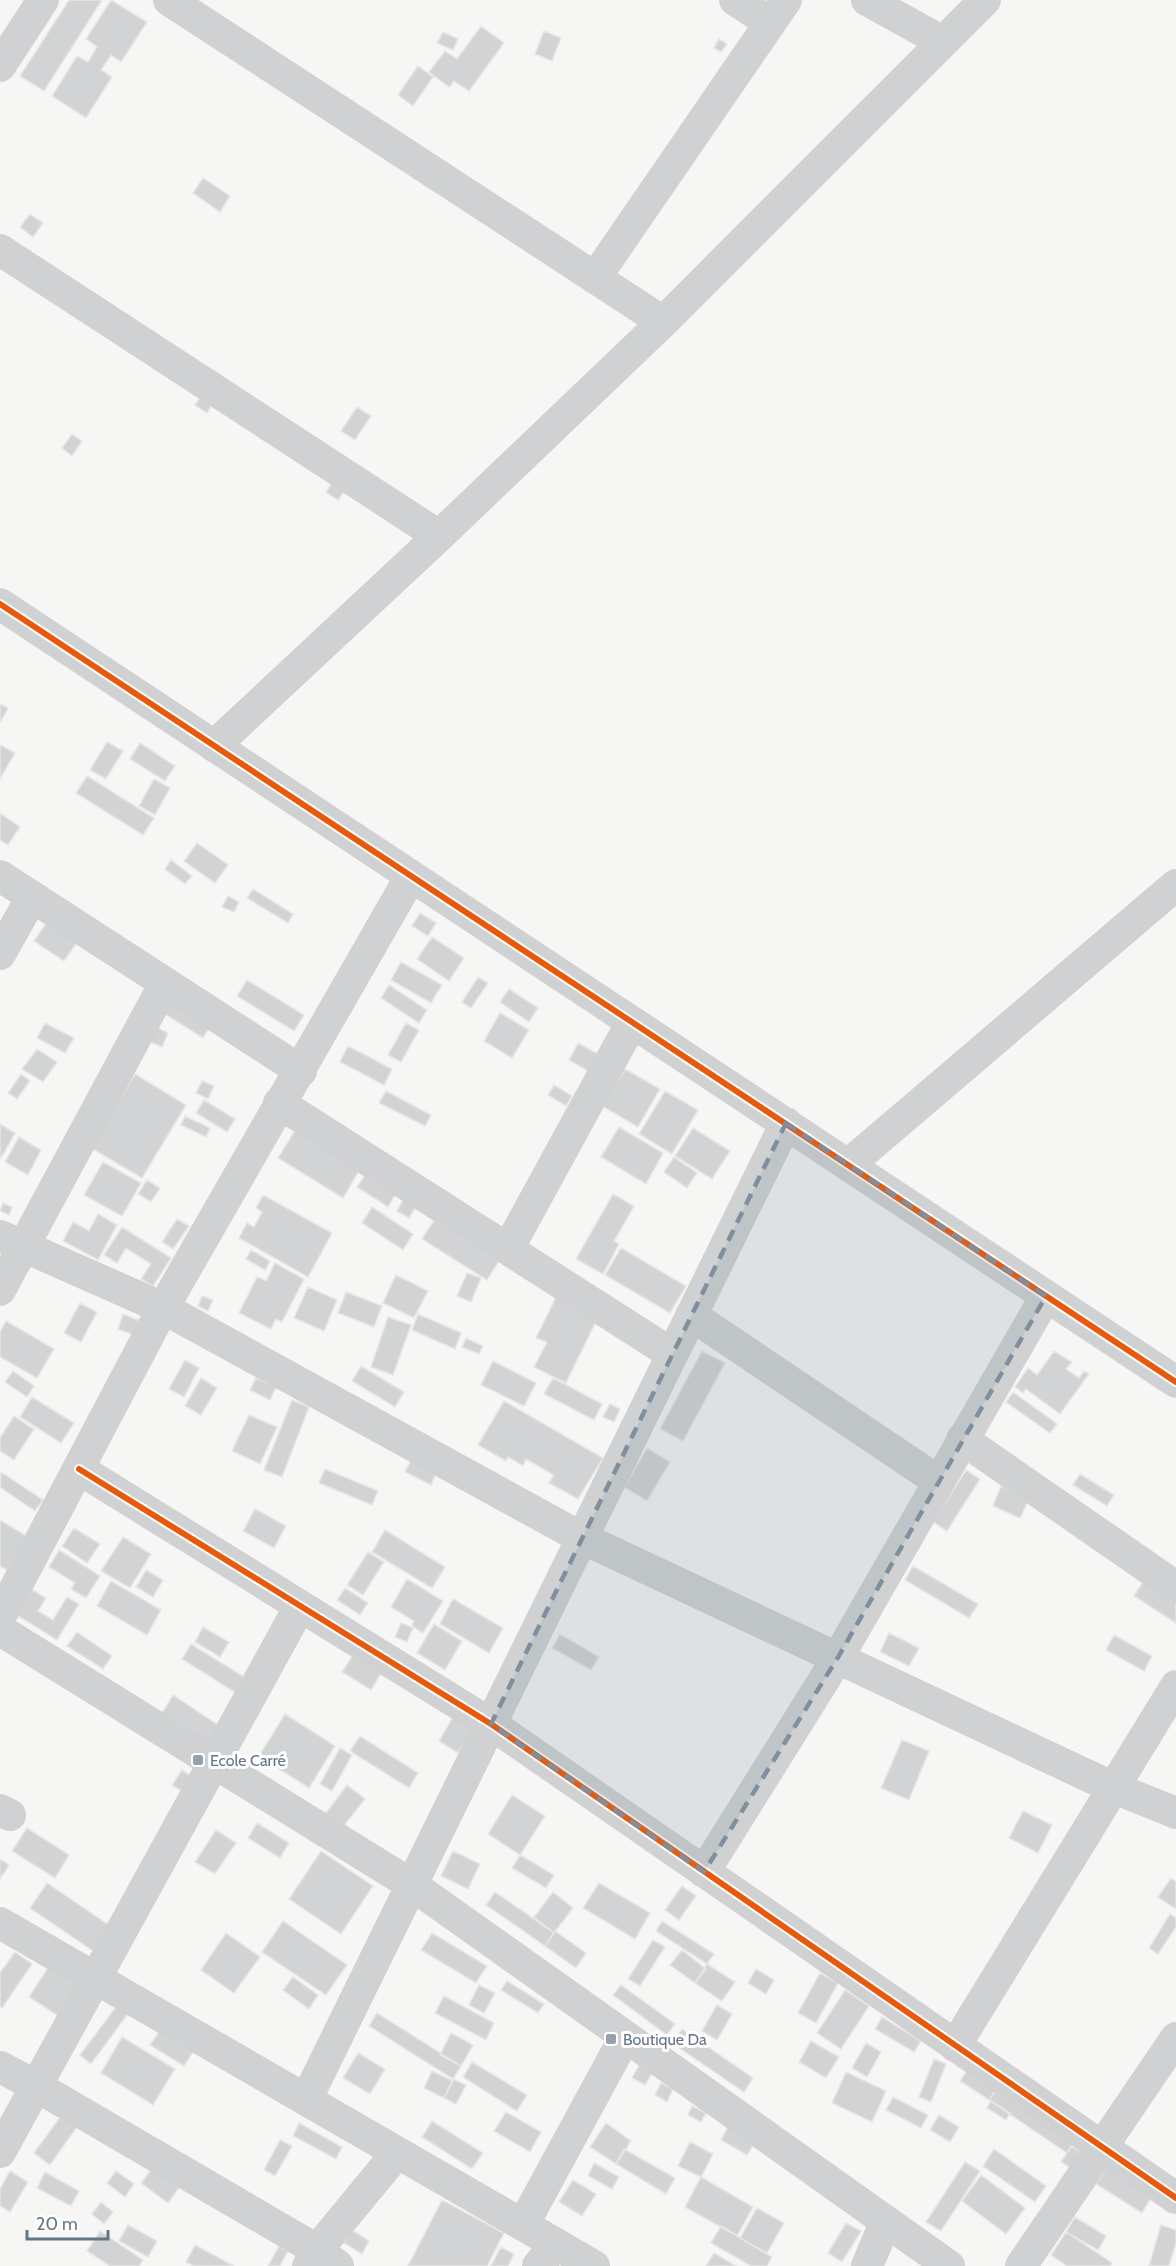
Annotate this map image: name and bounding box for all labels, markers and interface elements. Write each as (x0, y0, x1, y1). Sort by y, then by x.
place label: Ecole Carré (210, 1751, 286, 1770)
marker: Ecole Carré (191, 1753, 205, 1767)
place label: Boutique Da (623, 2030, 707, 2049)
marker: Boutique Da (604, 2032, 618, 2046)
scale bar (27, 2203, 108, 2241)
text: 20 m (36, 2213, 78, 2235)

